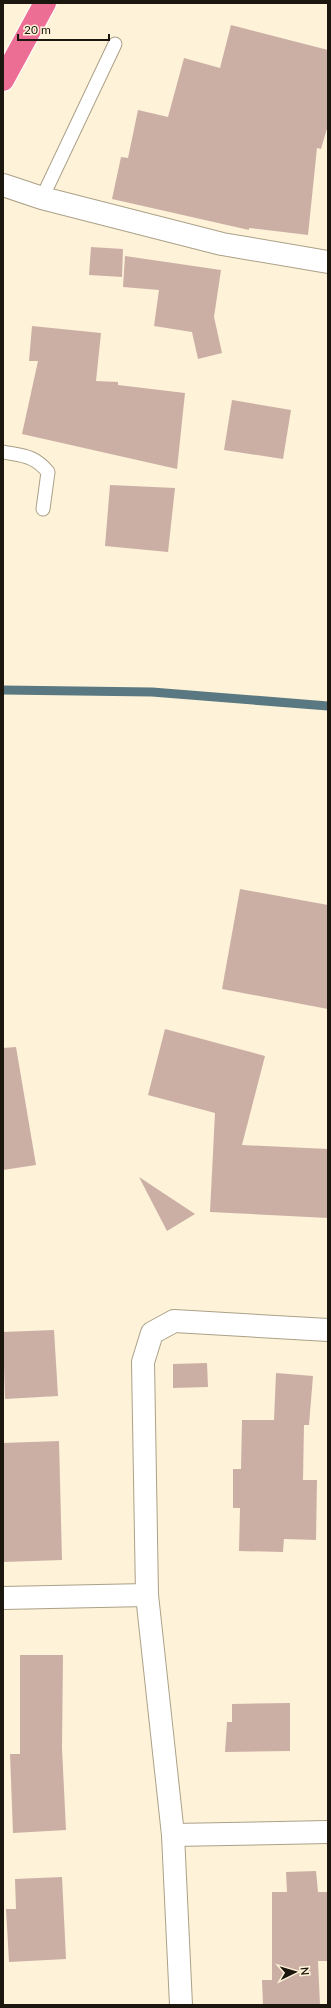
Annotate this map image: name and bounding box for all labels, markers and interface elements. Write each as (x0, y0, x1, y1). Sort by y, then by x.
scale bar (18, 16, 109, 42)
text: 20 m (24, 22, 51, 37)
north arrow (275, 1952, 315, 1992)
text: N (299, 1966, 312, 1976)

